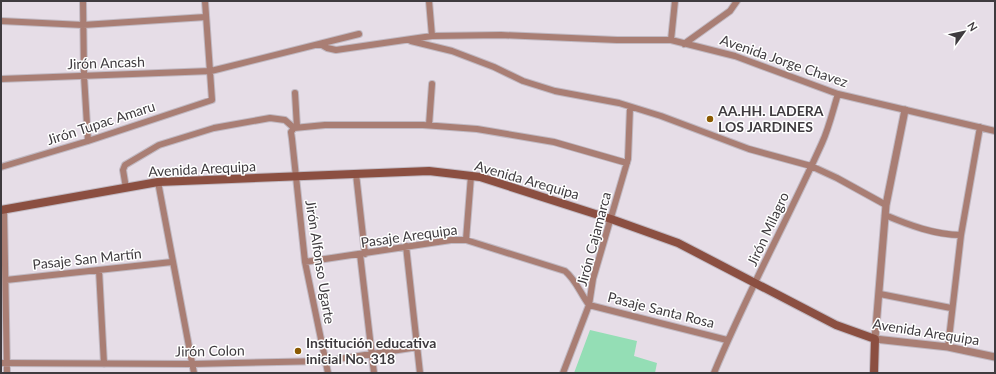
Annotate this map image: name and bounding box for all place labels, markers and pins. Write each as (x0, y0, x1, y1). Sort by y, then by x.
place label: AA.HH. LADERA LOS JARDINES (717, 102, 824, 135)
marker: AA.HH. LADERA LOS JARDINES (705, 114, 715, 124)
place label: Institución educativa inicial No. 318 (306, 334, 436, 367)
marker: Institución educativa inicial No. 318 (293, 346, 303, 356)

